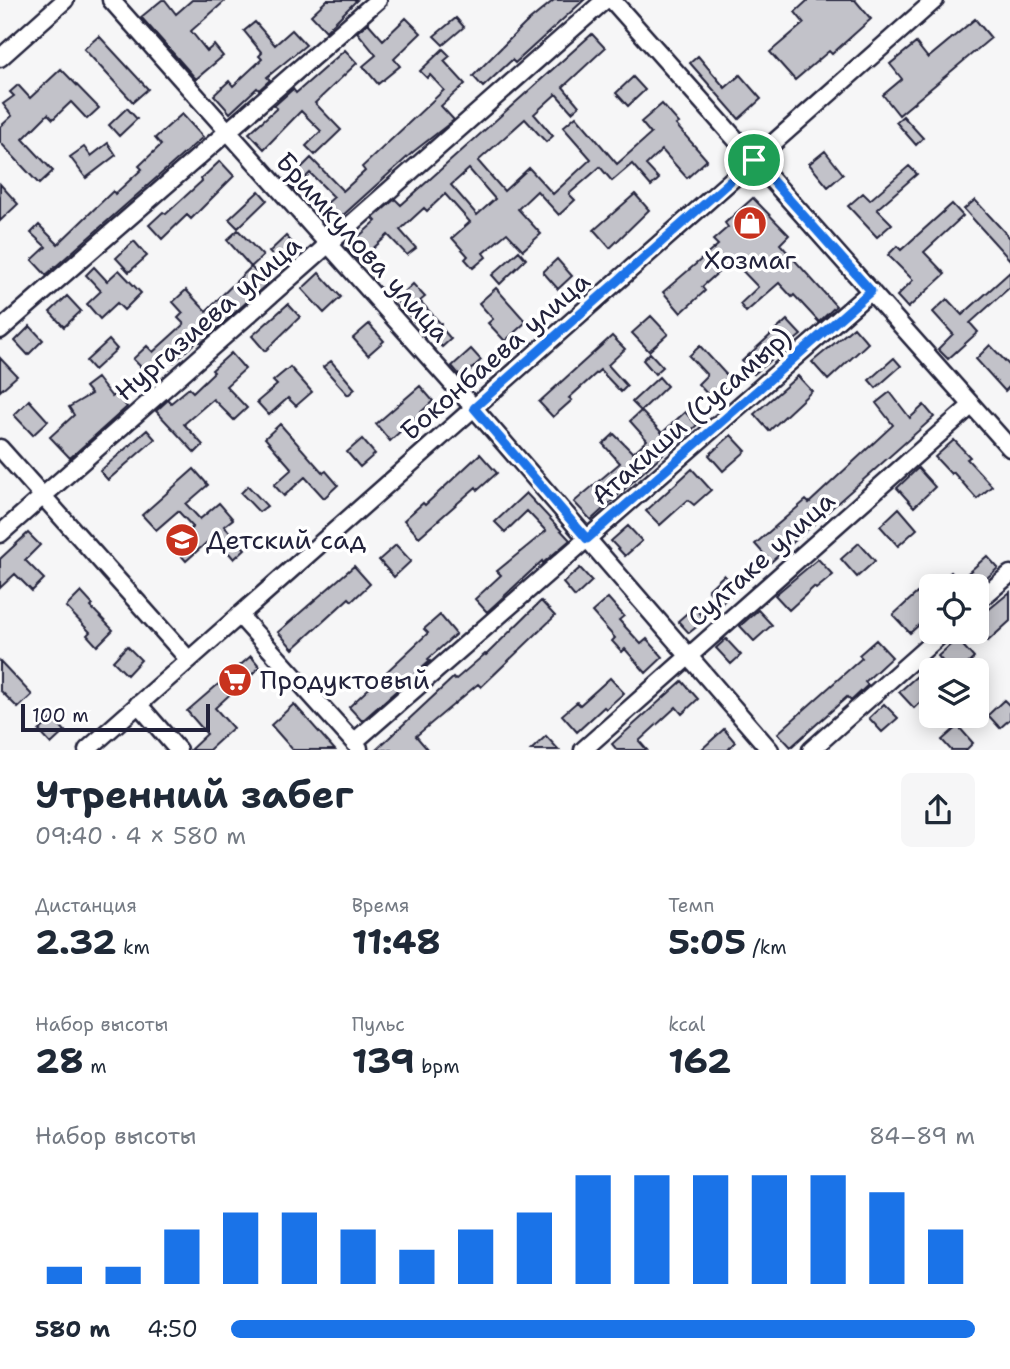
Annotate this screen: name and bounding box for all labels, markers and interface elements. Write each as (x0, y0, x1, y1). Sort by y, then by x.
pin (724, 130, 784, 190)
icon: arrive (735, 141, 773, 179)
street label: Бримкулова улица (269, 144, 458, 349)
shop icon: Хозмаг (731, 204, 769, 242)
street label: Нургазиева улица (107, 227, 308, 408)
place label: Хозмаг (704, 242, 797, 277)
street label: Боконбаева улица (392, 264, 597, 448)
street label: Атакиши (Сусамыр) (583, 319, 798, 512)
street label: Султаке улица (679, 483, 842, 634)
school or university icon: Детский сад (163, 521, 201, 559)
place label: Детский сад (206, 522, 367, 557)
map controls (919, 574, 989, 728)
button: locate (919, 574, 989, 644)
button: layers (919, 658, 989, 728)
supermarket icon: Продуктовый (216, 661, 254, 699)
place label: Продуктовый (260, 662, 430, 697)
scale bar (21, 701, 210, 732)
text: 100 m (32, 703, 89, 728)
text: Утренний забег (35, 769, 353, 820)
button: share (901, 773, 975, 847)
text: 09:40 · 4 × 580 m (35, 821, 246, 851)
text: Дистанция (35, 893, 137, 918)
text: Время (352, 893, 410, 918)
text: Темп (668, 893, 714, 918)
text: 2.32 (35, 918, 117, 965)
text: 11:48 (352, 918, 441, 965)
text: 5:05 (668, 918, 746, 965)
text: km (117, 935, 150, 960)
text: /km (746, 935, 787, 960)
text: Набор высоты (35, 1012, 168, 1037)
text: Пульс (352, 1012, 405, 1037)
text: kcal (668, 1012, 705, 1037)
text: 28 (35, 1037, 84, 1084)
text: 139 (352, 1037, 415, 1084)
text: 162 (668, 1037, 731, 1084)
text: m (84, 1054, 107, 1079)
text: bpm (415, 1054, 460, 1079)
text: Набор высоты (35, 1121, 196, 1151)
text: 84–89 m (869, 1121, 975, 1151)
text: 580 m (35, 1314, 110, 1344)
text: 4:50 (147, 1314, 198, 1344)

